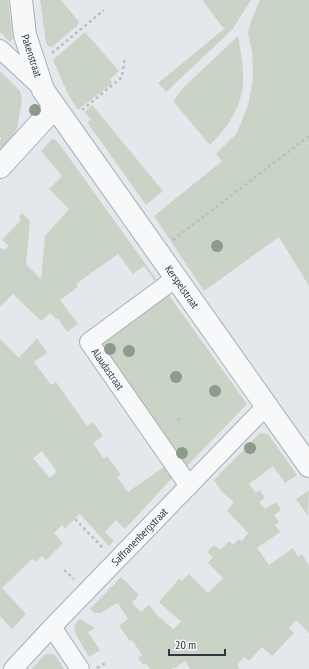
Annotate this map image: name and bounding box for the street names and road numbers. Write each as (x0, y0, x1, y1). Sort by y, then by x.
street label: Pakenstraat (18, 32, 45, 79)
street label: Kerspelstraat (162, 262, 202, 311)
street label: Alaudastraat (88, 345, 127, 393)
street label: Saffranenbergstraat (108, 505, 171, 569)

